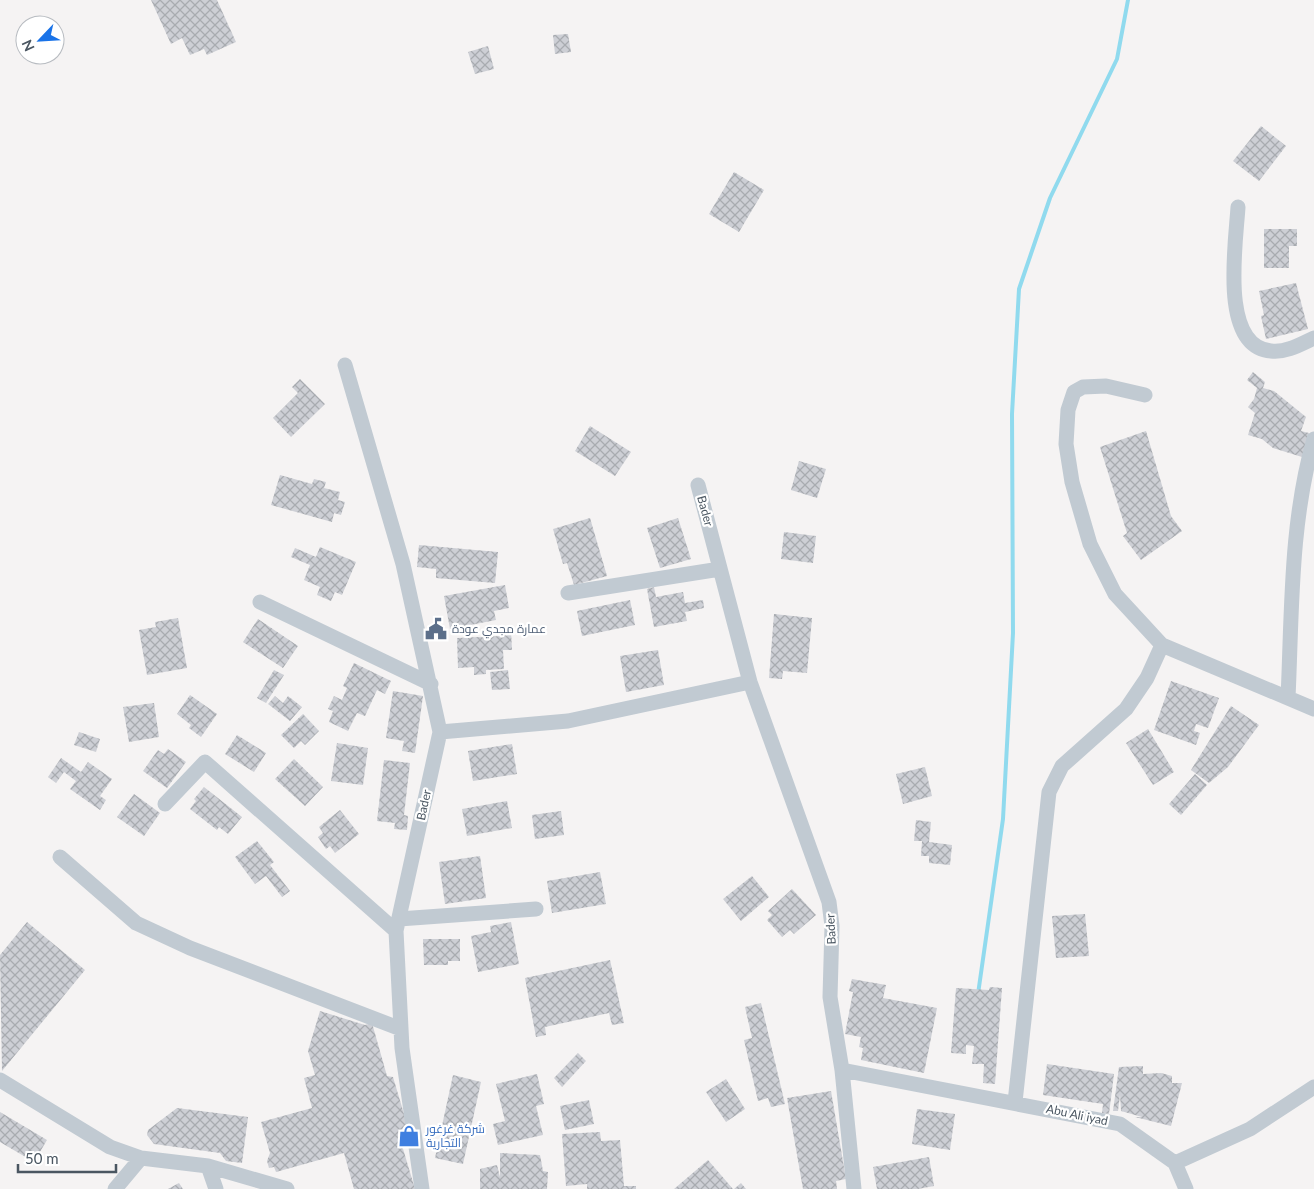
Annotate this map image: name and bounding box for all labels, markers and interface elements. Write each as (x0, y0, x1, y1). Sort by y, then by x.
north arrow (15, 15, 65, 65)
text: N (18, 37, 38, 54)
street label: Bader (694, 494, 717, 528)
public building icon: عمارة مجدي عودة (423, 616, 449, 642)
place label: عمارة مجدي عودة (452, 621, 546, 639)
street label: Bader (413, 788, 434, 822)
street label: Bader (822, 913, 839, 945)
street label: Abu Ali iyad (1045, 1101, 1109, 1128)
place label: شركة غرغور التجارية (425, 1121, 485, 1150)
shop icon: شركة غرغور التجارية (396, 1123, 422, 1149)
scale bar (18, 1142, 115, 1174)
text: 50 m (25, 1149, 59, 1167)

